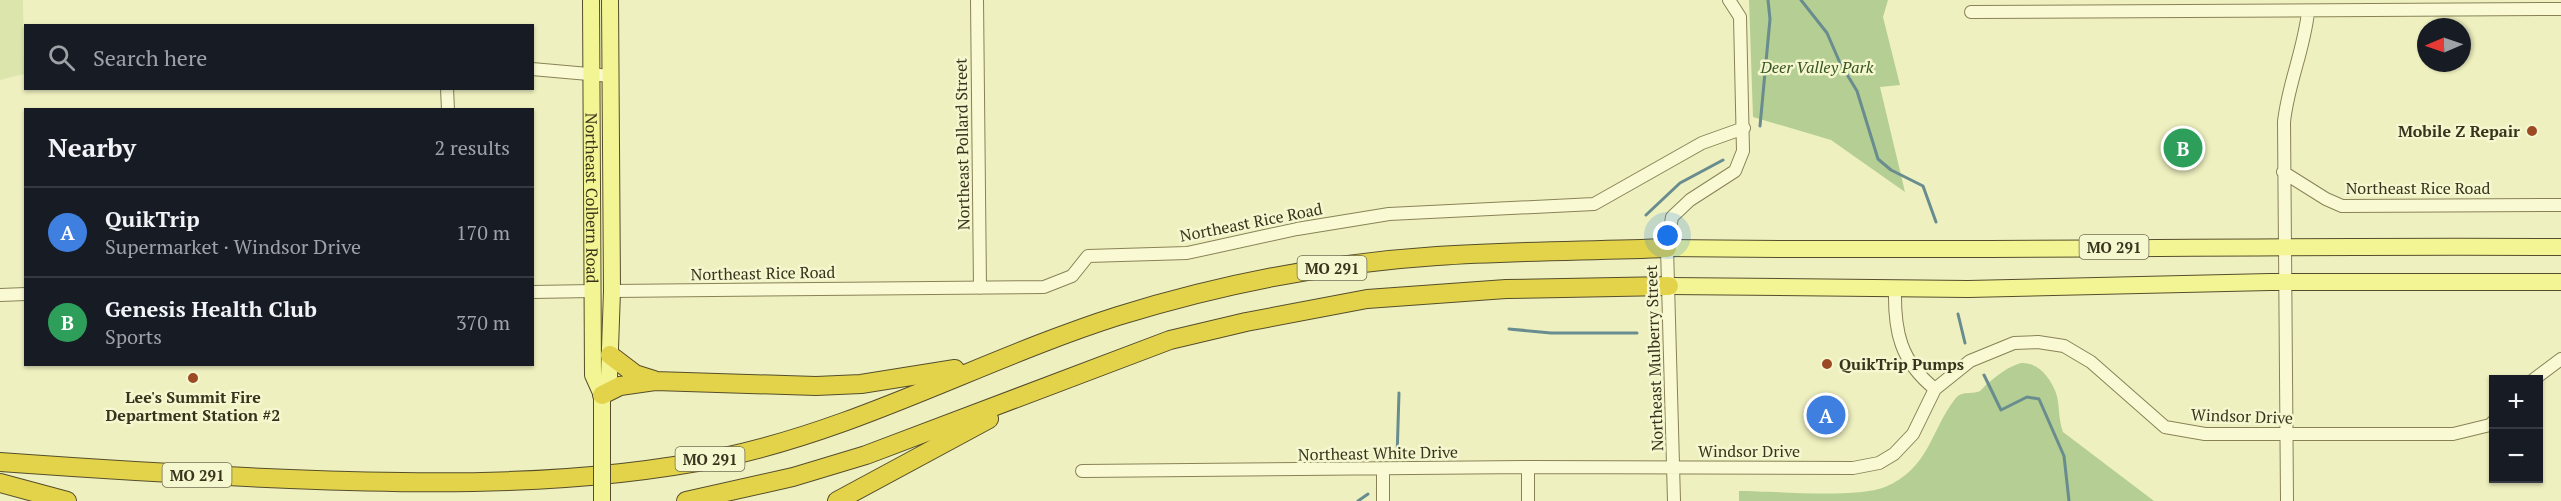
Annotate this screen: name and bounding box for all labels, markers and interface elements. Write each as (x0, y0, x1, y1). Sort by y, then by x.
north arrow (2417, 18, 2471, 72)
search box (24, 24, 534, 90)
icon: search (45, 41, 78, 74)
text: Search here (93, 43, 207, 72)
park label: Deer Valley Park (1760, 56, 1874, 78)
street label: Northeast Pollard Street (949, 58, 975, 230)
street label: Northeast Colbern Road (581, 113, 604, 284)
place label: Mobile Z Repair (2398, 120, 2520, 142)
marker: Mobile Z Repair (2525, 124, 2539, 138)
pin: B (2164, 126, 2202, 170)
text: Nearby (48, 130, 136, 164)
text: 2 results (435, 134, 510, 161)
street label: Northeast Rice Road (2346, 177, 2490, 199)
street label: Northeast Rice Road (1178, 197, 1324, 247)
text: QuikTrip (105, 204, 200, 233)
text: A (60, 219, 75, 246)
text: 170 m (456, 219, 510, 246)
your location (1653, 221, 1682, 250)
text: Supermarket · Windsor Drive (105, 233, 361, 260)
road number: MO 291 (2080, 235, 2148, 259)
road number: MO 291 (1298, 256, 1366, 280)
street label: Northeast Rice Road (690, 261, 836, 285)
street label: Northeast Mulberry Street (1640, 264, 1668, 452)
text: Genesis Health Club (105, 294, 317, 323)
text: B (61, 309, 74, 336)
text: 370 m (456, 309, 510, 336)
text: Sports (105, 323, 162, 350)
place label: QuikTrip Pumps (1839, 353, 1964, 375)
marker: QuikTrip Pumps (1820, 357, 1834, 371)
marker: Lee's Summit Fire Department Station #2 (186, 371, 200, 385)
map controls (2489, 375, 2543, 483)
button: + (2489, 375, 2543, 429)
place label: Lee's Summit Fire Department Station #2 (106, 386, 280, 426)
pin: A (1806, 392, 1846, 438)
street label: Windsor Drive (2191, 403, 2293, 429)
button: − (2489, 429, 2543, 483)
street label: Windsor Drive (1698, 440, 1800, 462)
street label: Northeast White Drive (1298, 441, 1458, 465)
road number: MO 291 (676, 447, 744, 471)
road number: MO 291 (162, 463, 232, 487)

